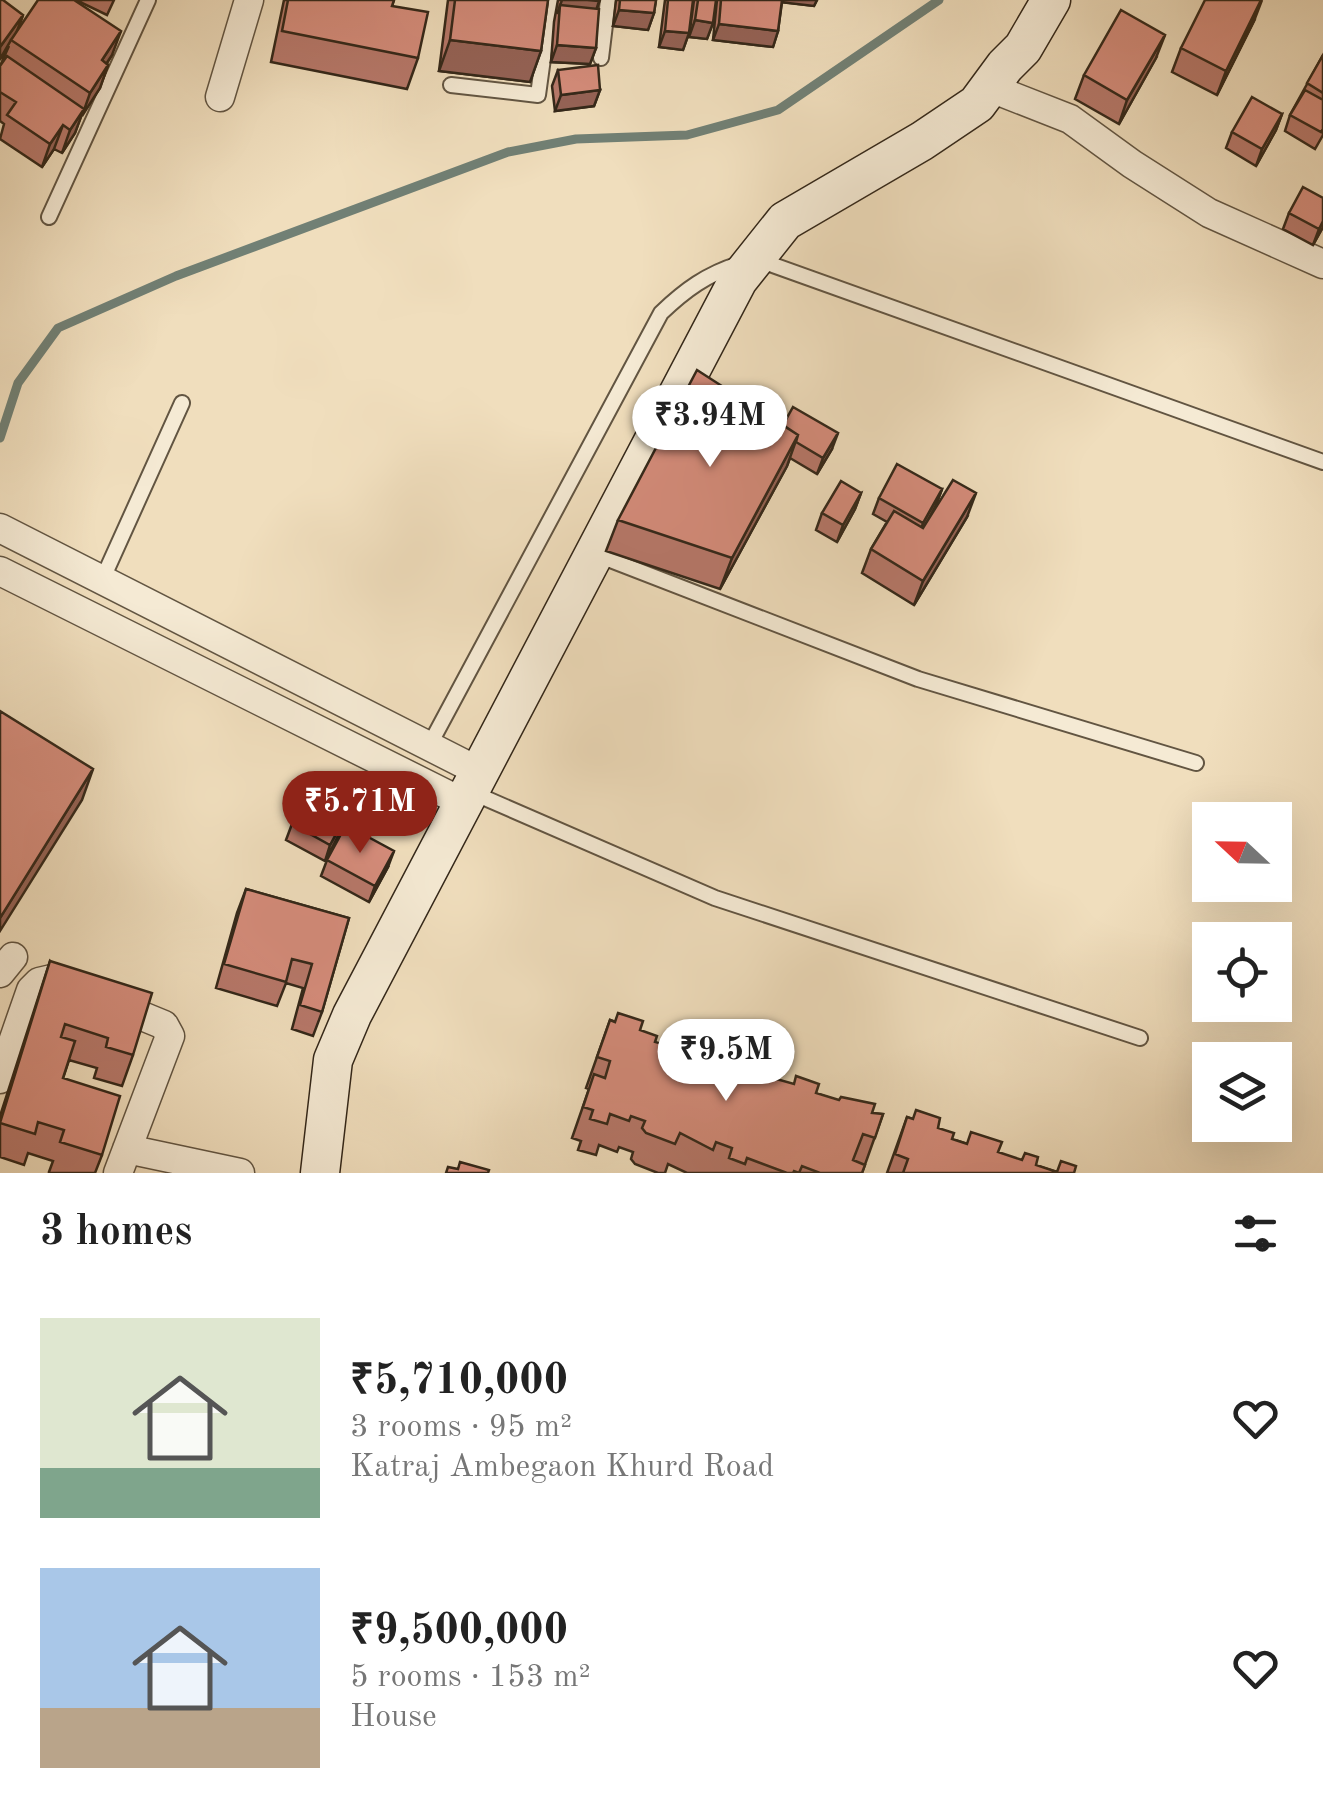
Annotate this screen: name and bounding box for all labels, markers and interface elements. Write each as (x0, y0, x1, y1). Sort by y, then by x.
pin: ₹3.94M (629, 385, 791, 470)
text: ₹3.94M (654, 401, 766, 433)
pin: ₹5.71M (279, 771, 441, 856)
text: ₹5.71M (304, 787, 416, 819)
north arrow (1192, 802, 1292, 902)
map controls (1192, 802, 1292, 1142)
button: locate (1192, 922, 1292, 1022)
pin: ₹9.5M (656, 1019, 796, 1104)
text: ₹9.5M (680, 1035, 772, 1067)
button: layers (1192, 1042, 1292, 1142)
icon: filters (1228, 1206, 1283, 1261)
text: 3 homes (40, 1212, 192, 1254)
icon: home (120, 1358, 240, 1478)
text: ₹5,710,000 (350, 1361, 568, 1403)
icon: heart (1228, 1391, 1283, 1446)
text: 3 rooms · 95 m² (350, 1412, 572, 1444)
text: Katraj Ambegaon Khurd Road (350, 1452, 774, 1484)
icon: home (120, 1608, 240, 1728)
text: ₹9,500,000 (350, 1611, 568, 1653)
icon: heart (1228, 1641, 1283, 1696)
text: 5 rooms · 153 m² (350, 1662, 591, 1694)
text: House (350, 1702, 437, 1734)

